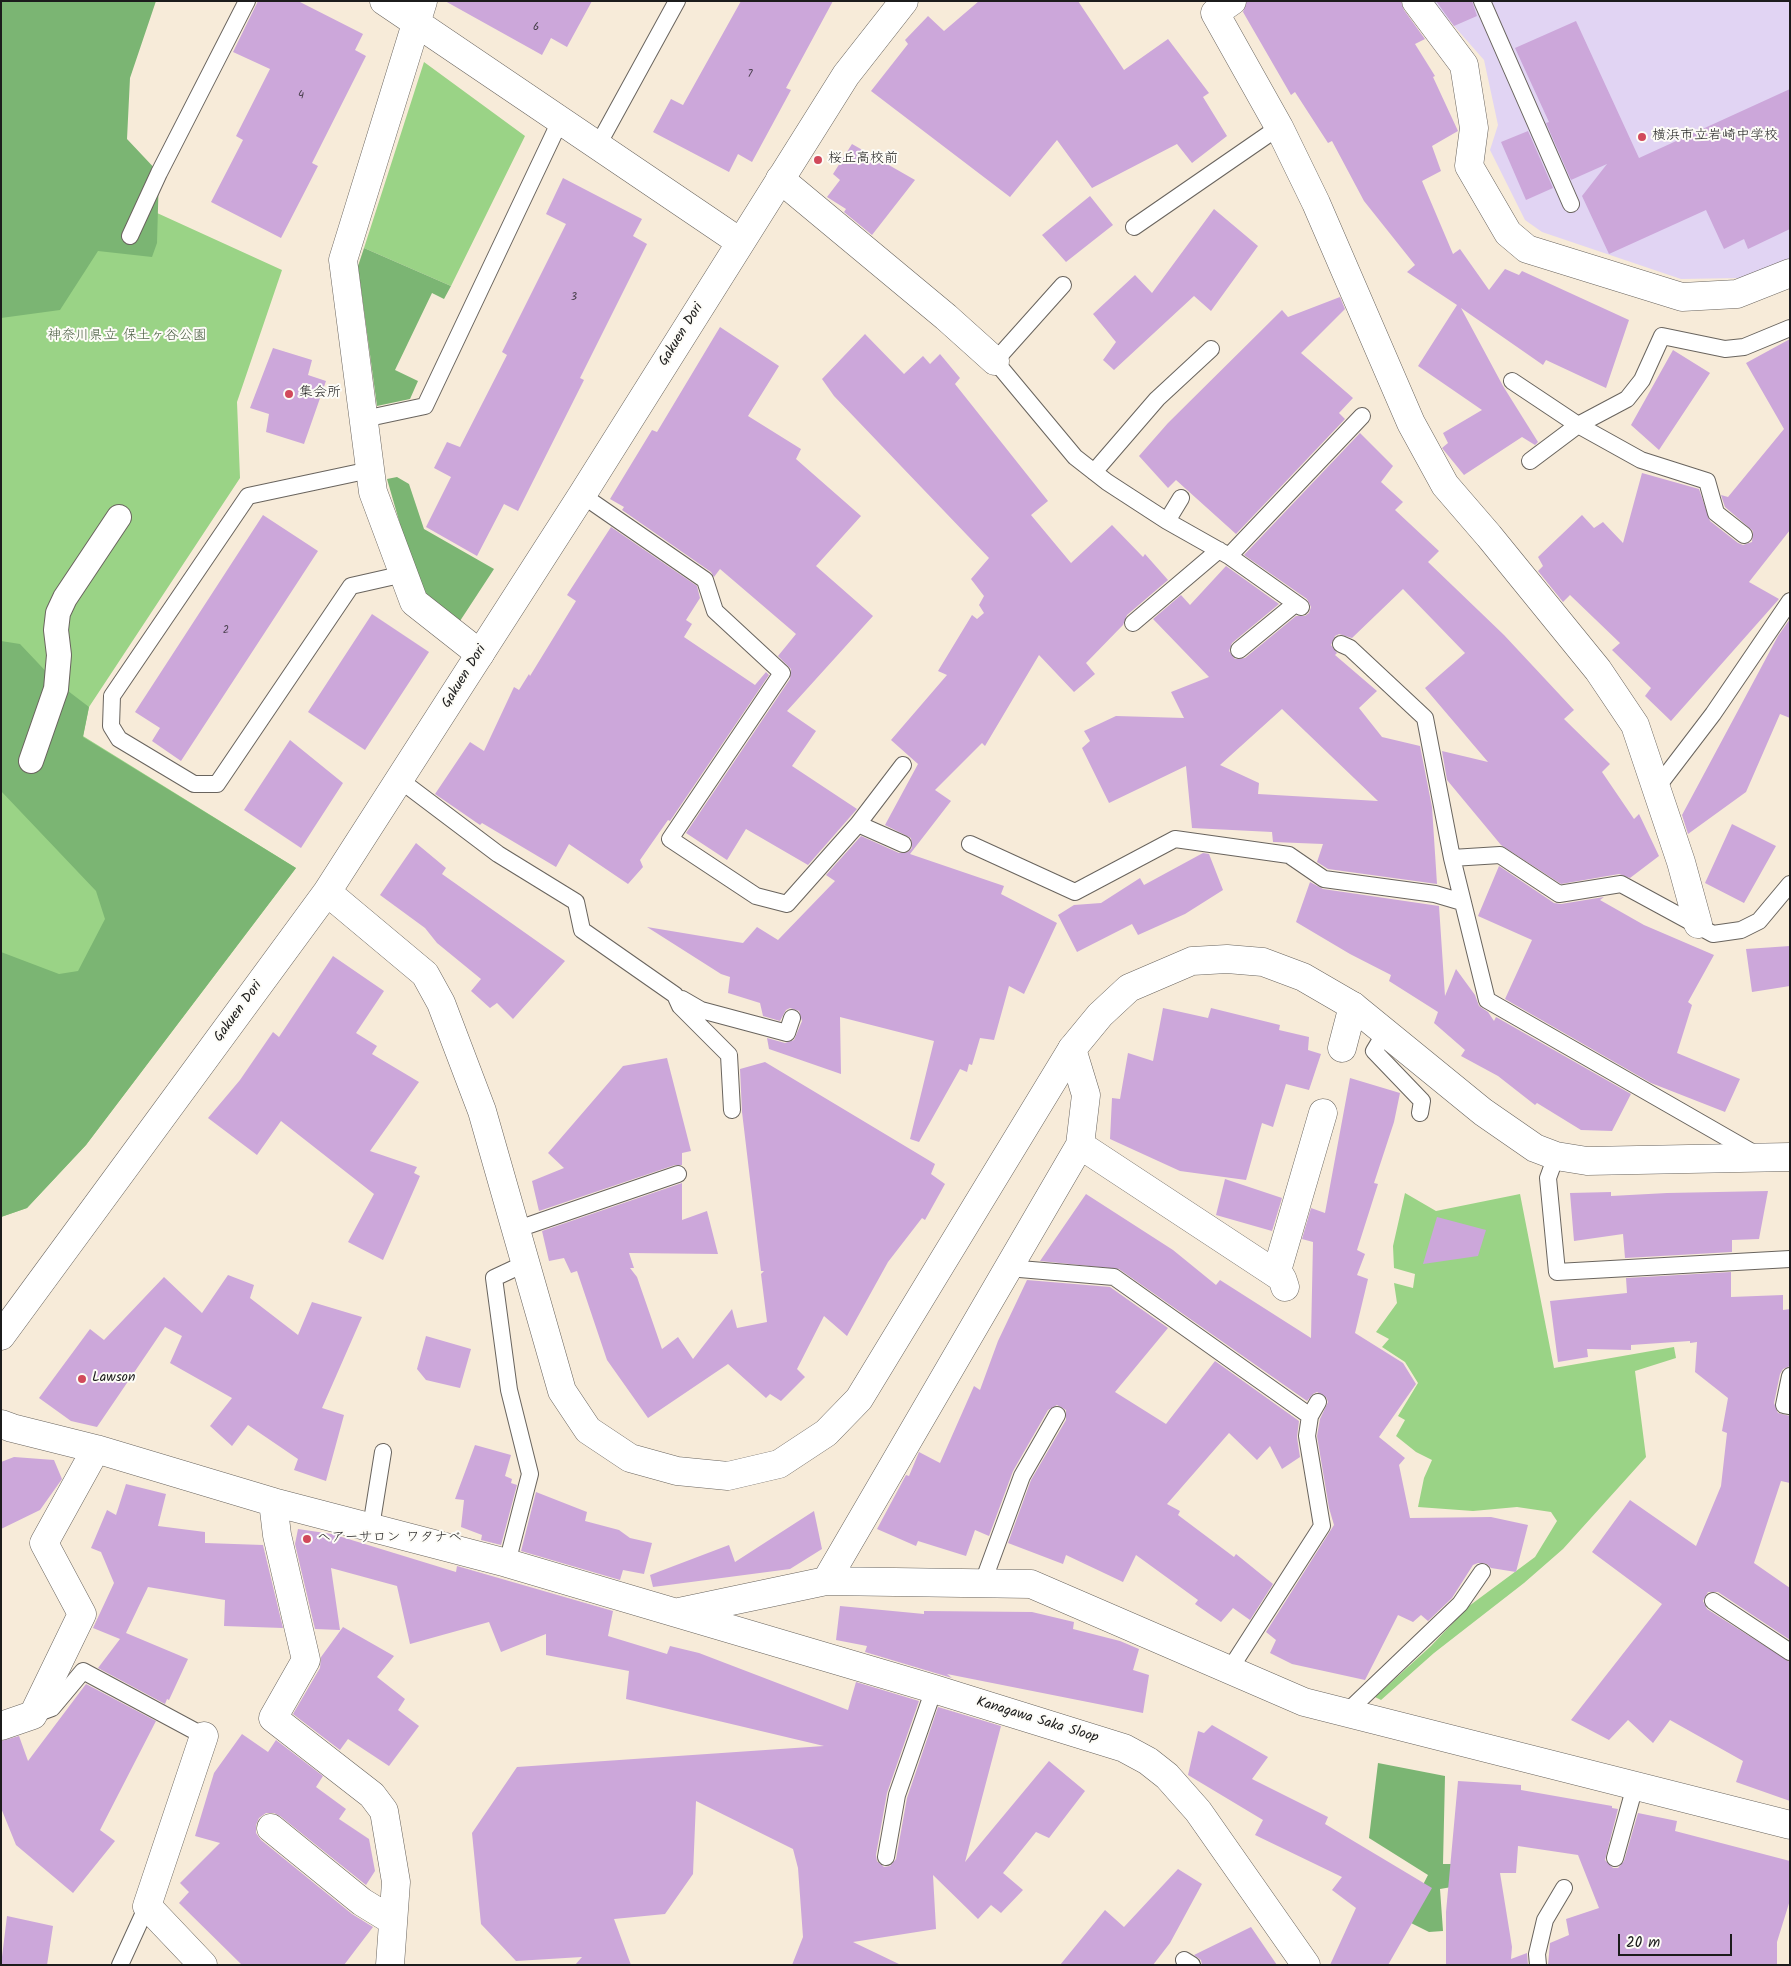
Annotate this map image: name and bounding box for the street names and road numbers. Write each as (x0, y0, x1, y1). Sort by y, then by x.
street label: Gakuen Dori (656, 300, 708, 370)
street label: Gakuen Dori (439, 642, 491, 712)
street label: Gakuen Dori (211, 978, 267, 1046)
street label: Kanagawa Saka Sloop (974, 1694, 1100, 1748)

